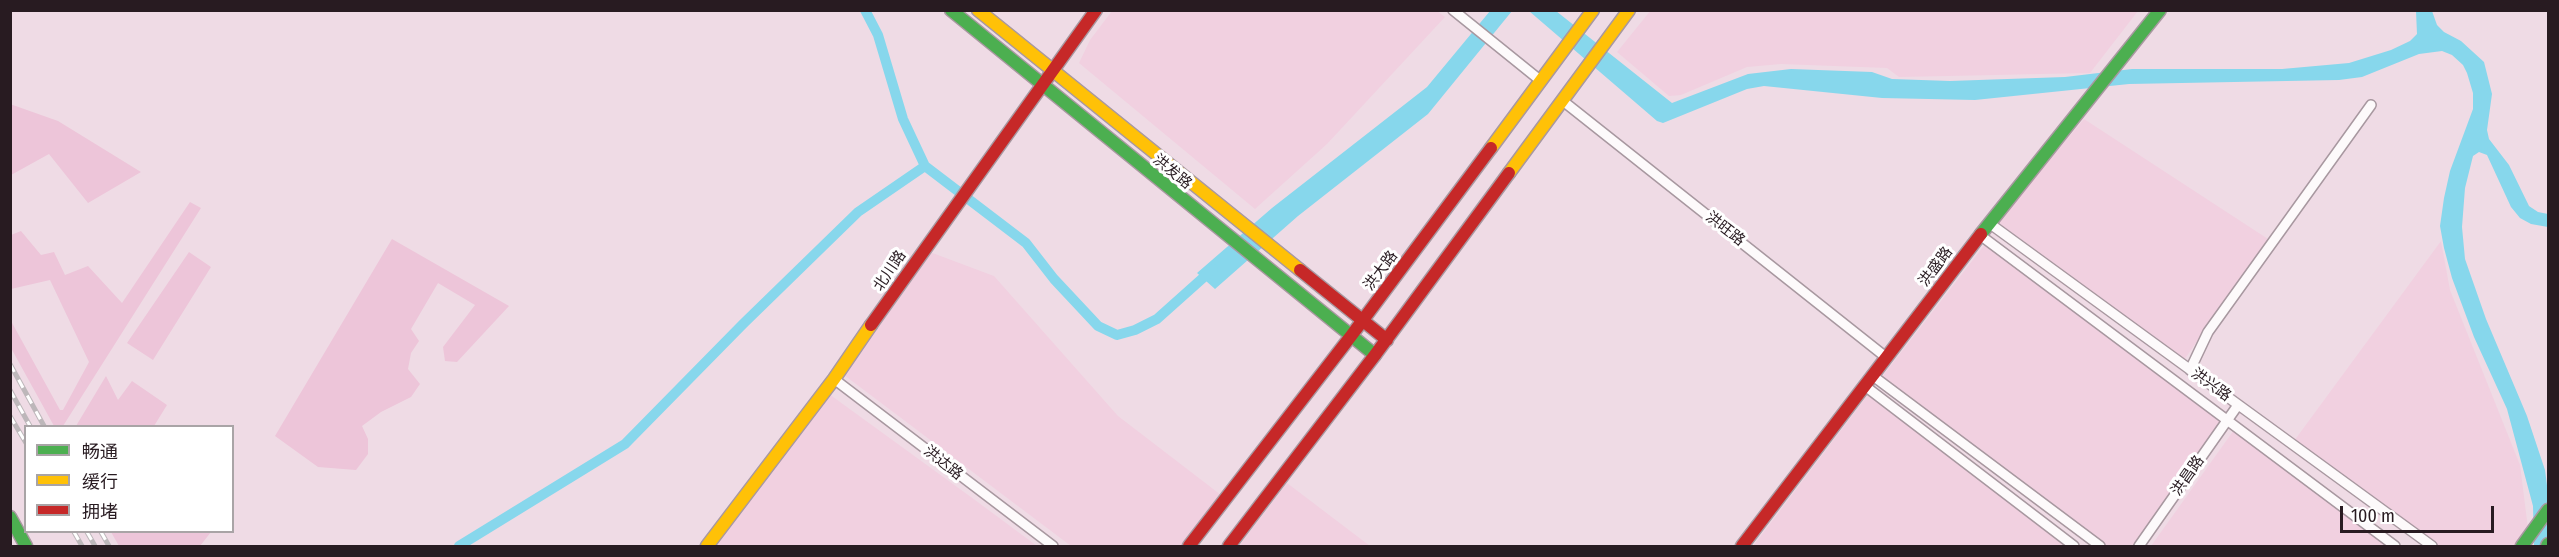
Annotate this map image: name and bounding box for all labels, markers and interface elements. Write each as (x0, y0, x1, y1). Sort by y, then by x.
street label: 洪发路 (1149, 151, 1195, 193)
street label: 洪旺路 (1702, 208, 1748, 250)
street label: 洪盛路 (1915, 244, 1957, 290)
street label: 北川路 (870, 247, 910, 295)
street label: 洪大路 (1360, 248, 1402, 294)
street label: 洪兴路 (2188, 364, 2234, 406)
legend (24, 425, 234, 533)
text: 畅通 (82, 441, 118, 463)
street label: 洪达路 (920, 442, 966, 484)
street label: 洪昌路 (2168, 452, 2208, 500)
text: 缓行 (82, 471, 118, 493)
scale bar (2343, 494, 2498, 532)
text: 拥堵 (82, 501, 118, 523)
text: 100 m (2351, 505, 2395, 527)

